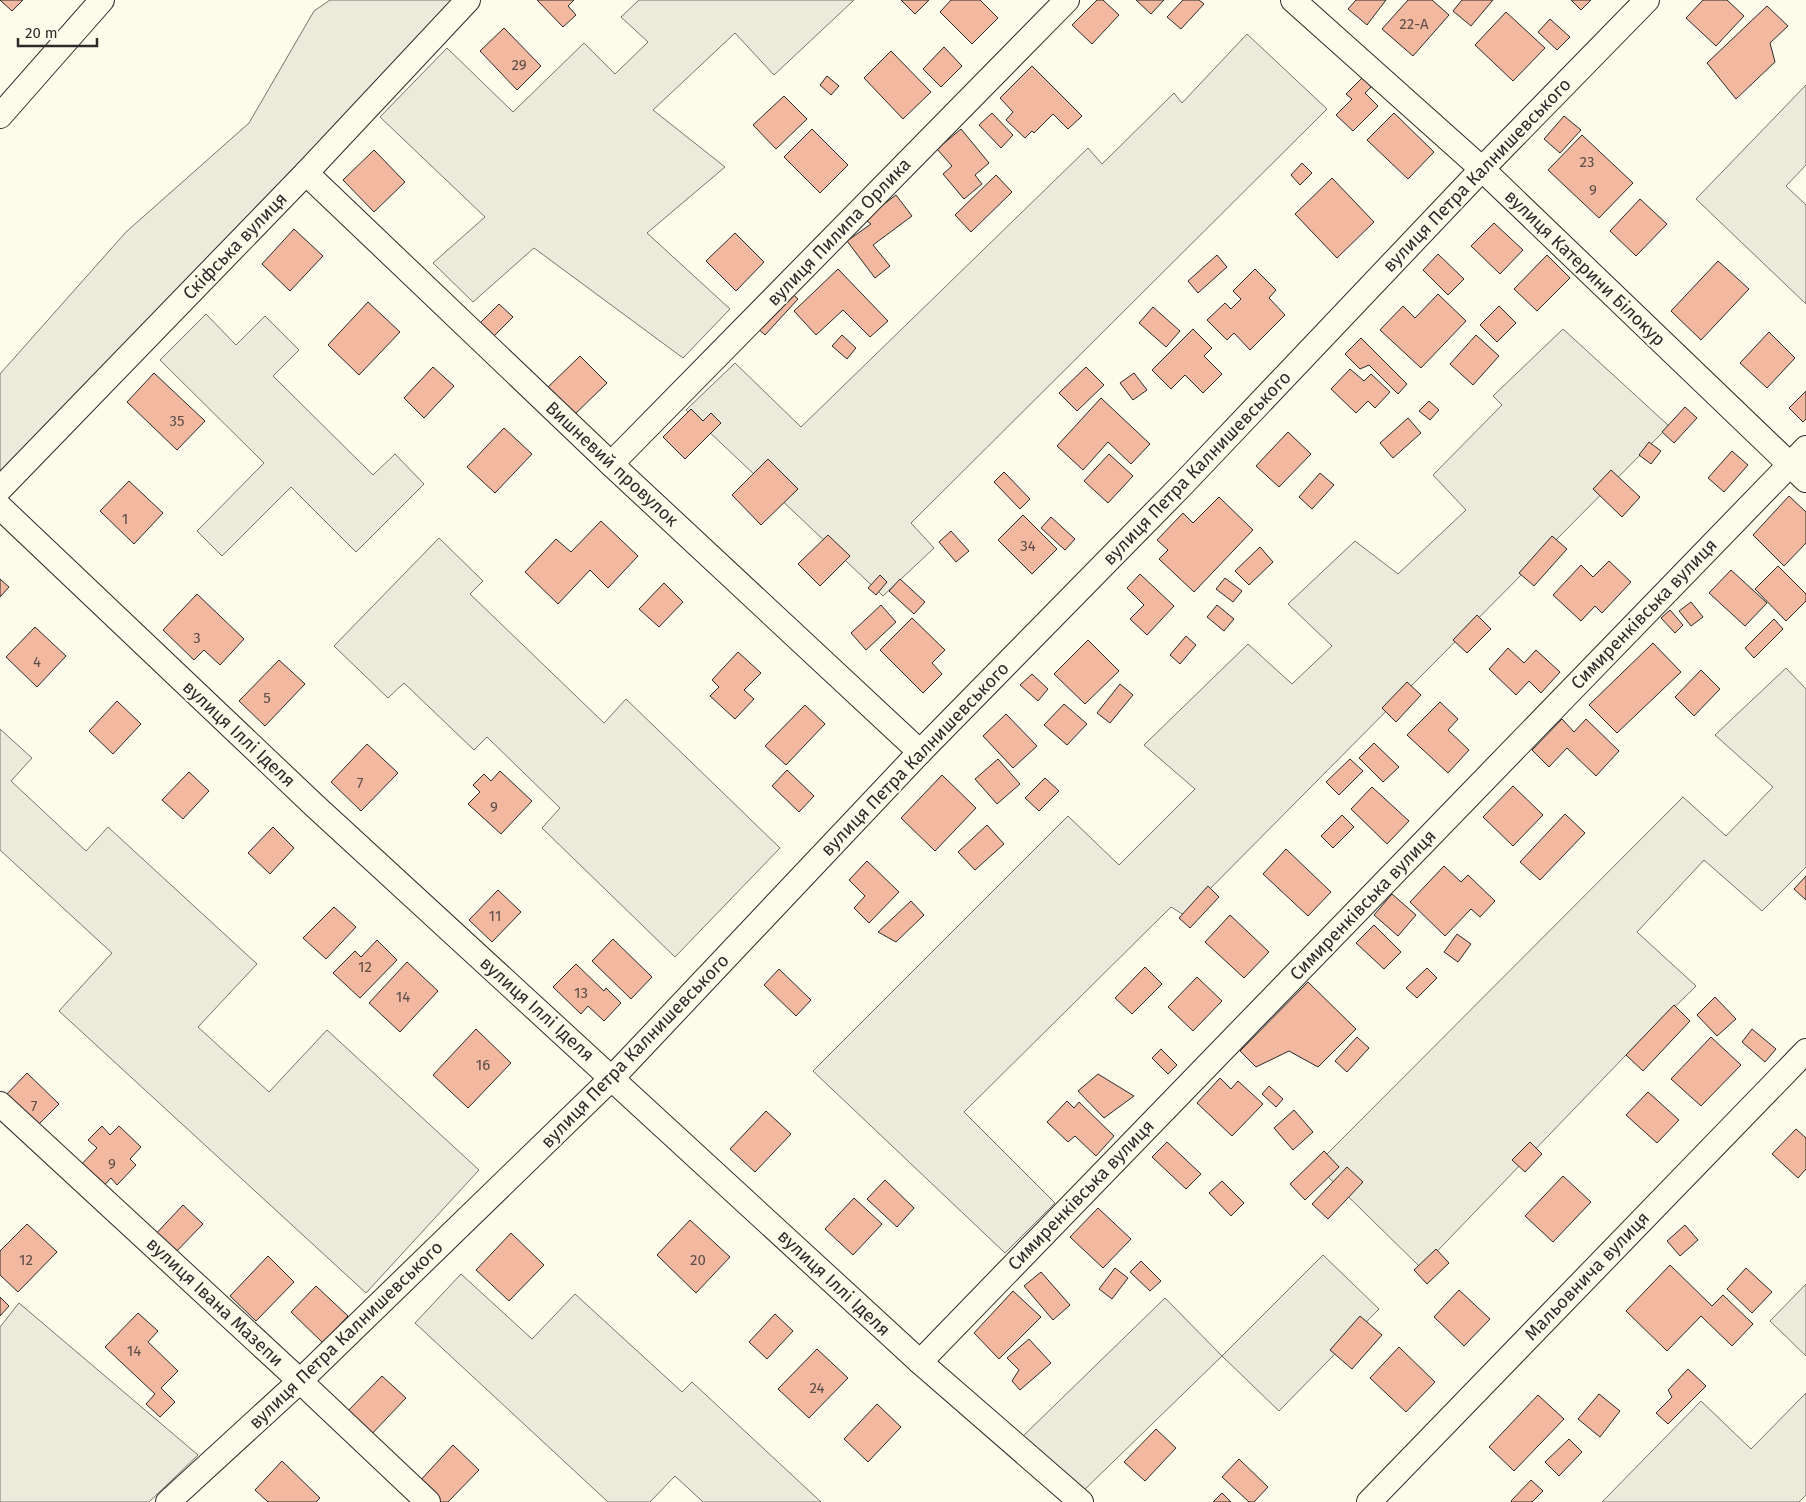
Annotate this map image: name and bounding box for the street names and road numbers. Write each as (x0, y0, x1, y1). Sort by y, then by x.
street label: вулиця Петра Калнишевського (1378, 73, 1576, 277)
street label: вулиця Пилипа Орлика (763, 153, 915, 311)
street label: вулиця Катерини Білокур (1500, 185, 1670, 351)
street label: Скіфська вулиця (178, 188, 292, 304)
street label: вулиця Петра Калнишевського (1098, 366, 1296, 570)
street label: Вишневий провулок (541, 397, 683, 532)
street label: Симиренківська вулиця (1566, 534, 1722, 694)
street label: вулиця Петра Калнишевського (816, 657, 1014, 861)
street label: вулиця Іллі Іделя (178, 676, 300, 792)
street label: Симиренківська вулиця (1285, 825, 1441, 985)
street label: вулиця Петра Калнишевського (536, 949, 734, 1153)
street label: вулиця Іллі Іделя (475, 952, 599, 1066)
street label: Симиренківська вулиця (1003, 1115, 1159, 1275)
street label: Мальовнича вулиця (1520, 1207, 1654, 1345)
street label: вулиця Іллі Іделя (773, 1225, 895, 1341)
street label: вулиця Івана Мазепи (142, 1233, 288, 1371)
street label: вулиця Петра Калнишевського (244, 1236, 448, 1434)

